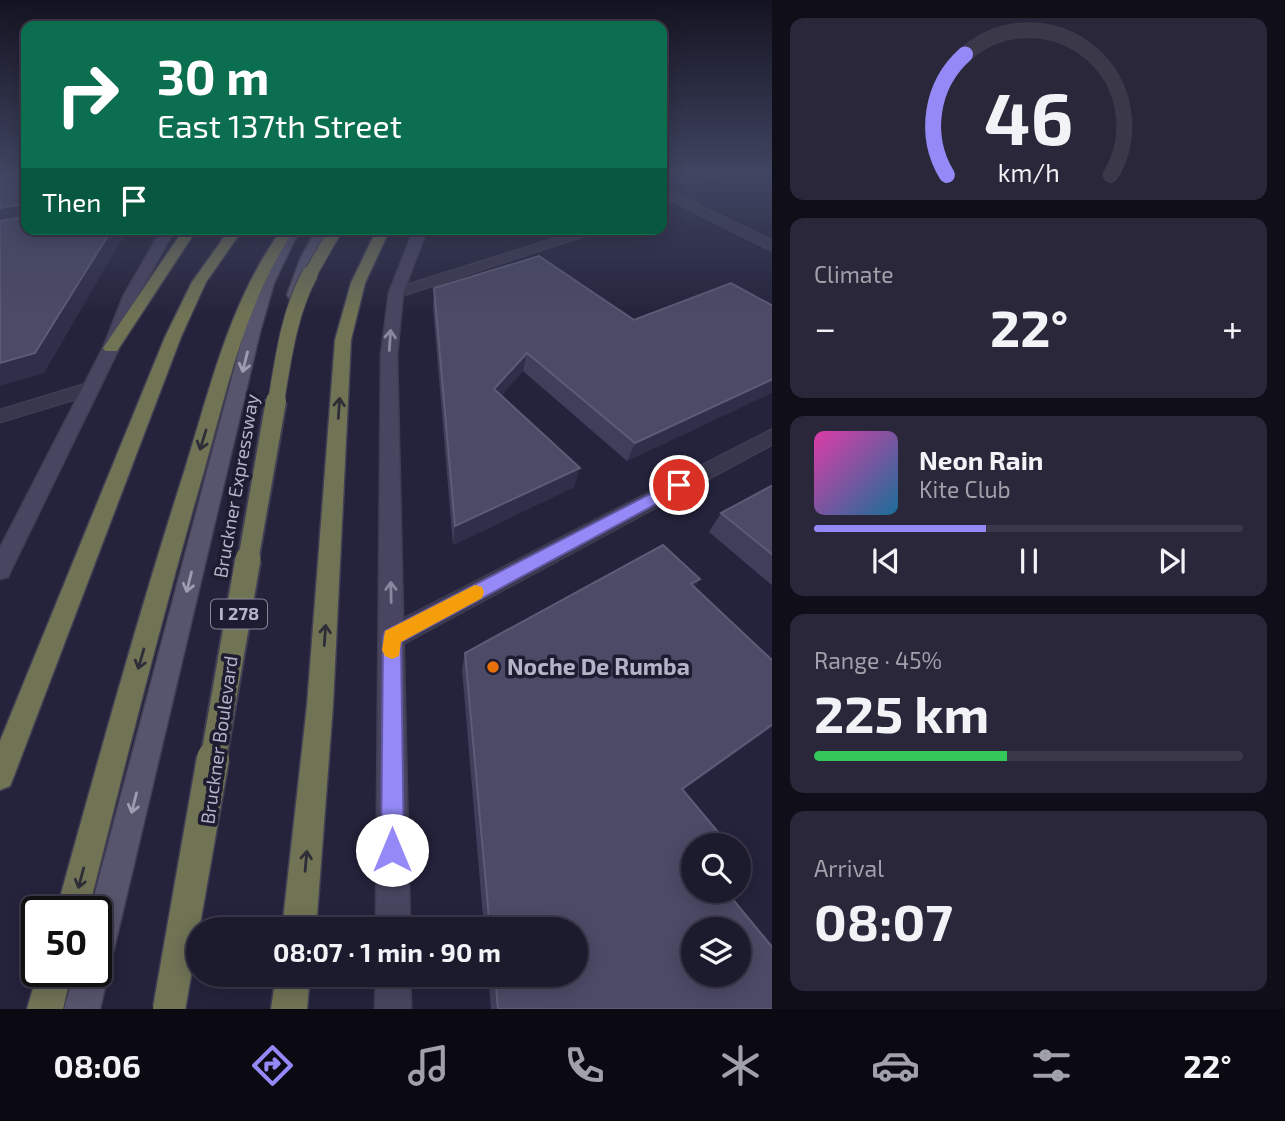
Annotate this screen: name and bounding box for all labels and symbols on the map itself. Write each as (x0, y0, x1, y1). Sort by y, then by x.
one-way arrow (384, 329, 397, 351)
one-way arrow (237, 350, 250, 372)
street label: Bruckner Expressway (208, 392, 263, 580)
one-way arrow (333, 397, 346, 419)
one-way arrow (196, 429, 209, 451)
pin (649, 455, 709, 515)
one-way arrow (182, 570, 195, 593)
one-way arrow (385, 580, 398, 603)
road number: I 278 (211, 600, 267, 628)
one-way arrow (318, 623, 331, 646)
one-way arrow (134, 647, 147, 669)
place label: Noche De Rumba (507, 652, 690, 680)
street label: Bruckner Boulevard (195, 654, 242, 826)
marker: Noche De Rumba (485, 659, 501, 675)
one-way arrow (127, 791, 140, 814)
position arrow (355, 813, 429, 887)
one-way arrow (300, 851, 313, 873)
one-way arrow (74, 866, 87, 889)
speed limit sign: 50 (21, 896, 112, 987)

